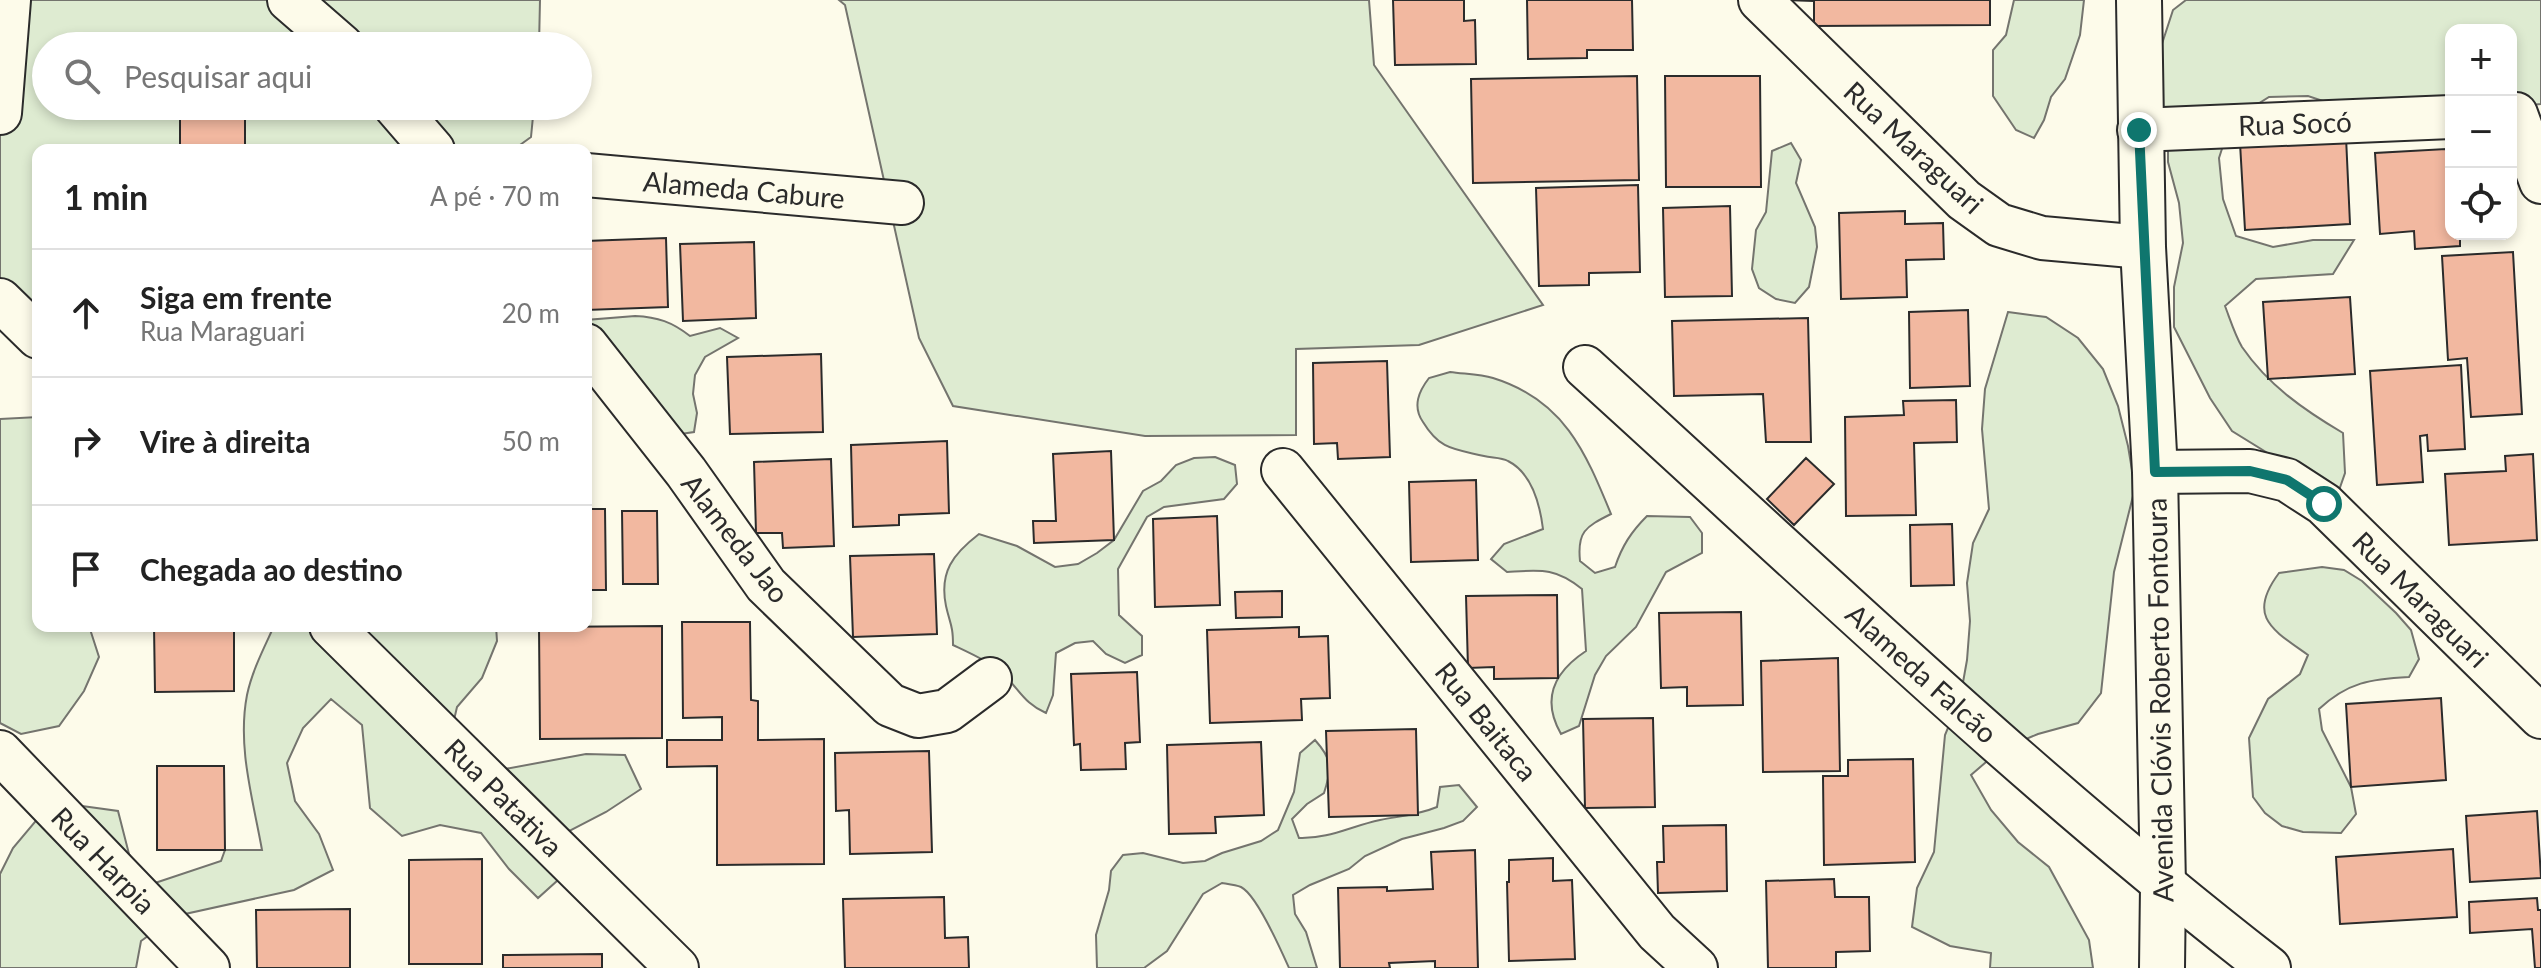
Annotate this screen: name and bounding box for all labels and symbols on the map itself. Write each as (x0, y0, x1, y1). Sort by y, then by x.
street label: Rua Maraguari (1837, 74, 1991, 220)
street label: Rua Socó (2238, 104, 2352, 142)
route end (2121, 112, 2157, 148)
street label: Alameda Cabure (642, 163, 846, 215)
street label: Alameda Jao (675, 467, 797, 609)
route start (2306, 486, 2342, 522)
street label: Avenida Clóvis Roberto Fontoura (2138, 497, 2180, 903)
street label: Rua Maraguari (2346, 524, 2496, 674)
street label: Alameda Falcão (1839, 596, 2005, 750)
street label: Rua Baitaca (1429, 655, 1545, 787)
street label: Rua Patativa (438, 731, 570, 863)
street label: Rua Harpia (45, 800, 163, 920)

